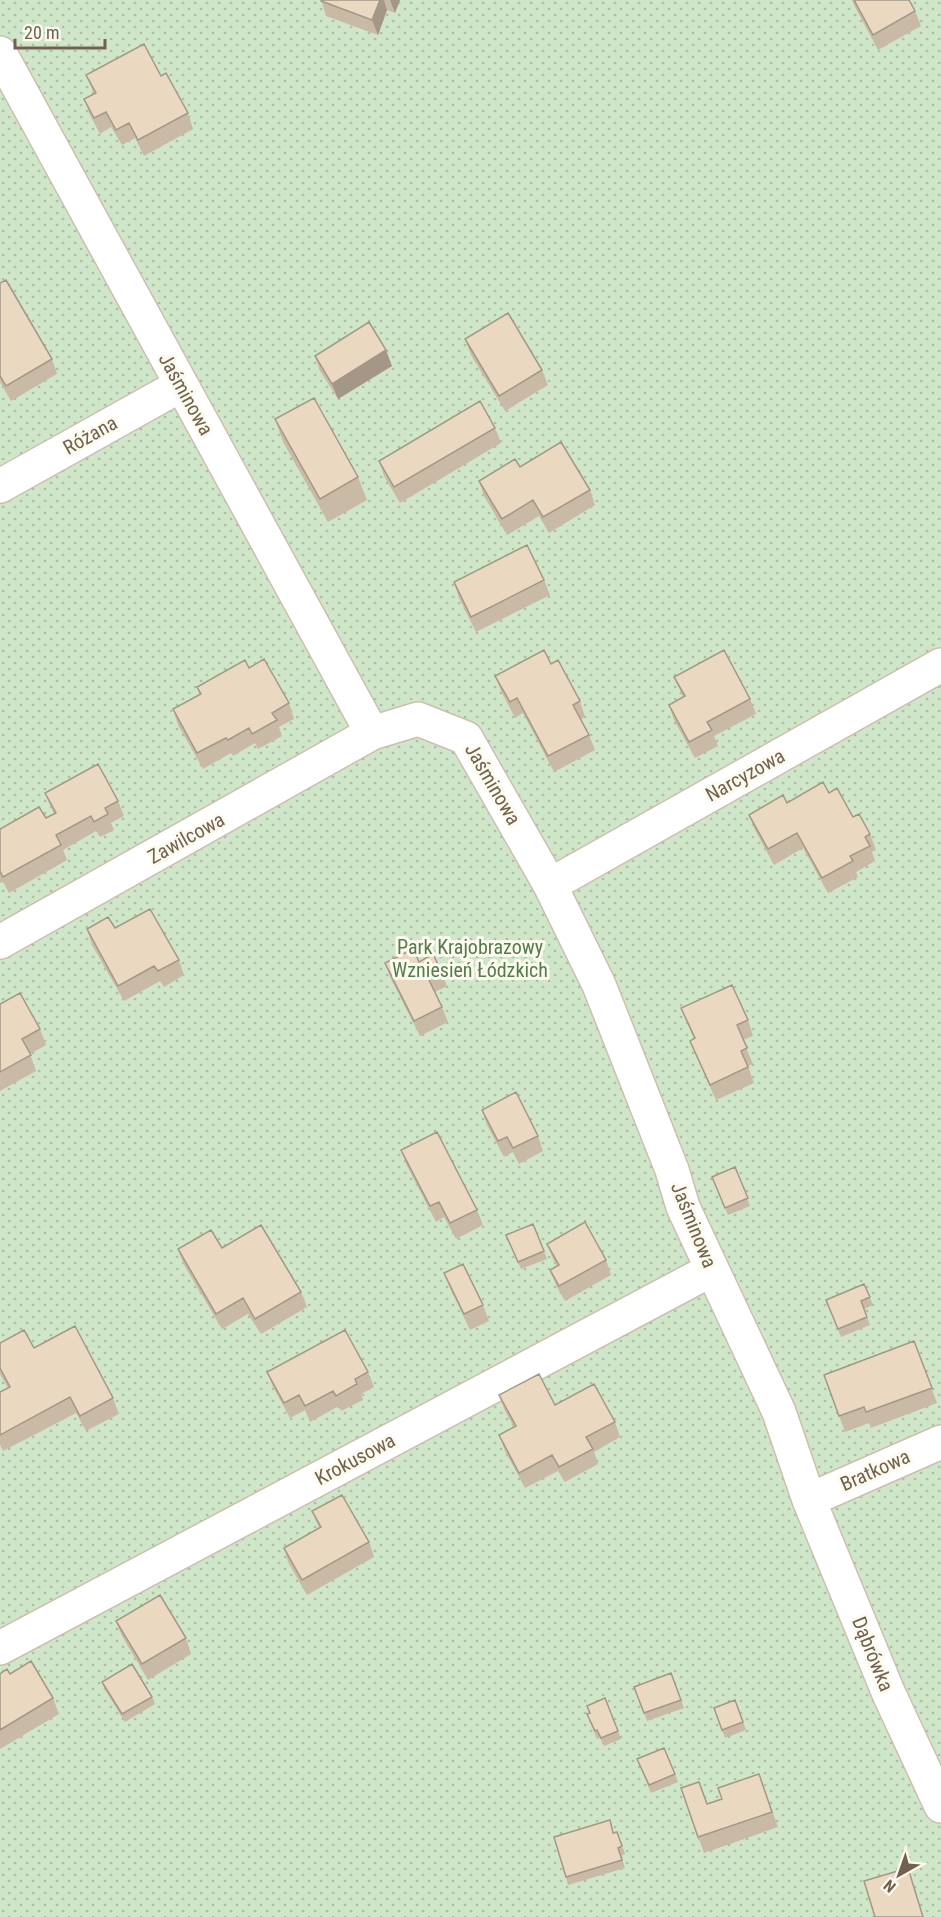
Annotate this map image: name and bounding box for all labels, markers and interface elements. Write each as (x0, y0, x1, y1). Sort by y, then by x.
scale bar (15, 12, 105, 50)
text: 20 m (24, 22, 59, 43)
street label: Jaśminowa (154, 349, 218, 439)
street label: Różana (59, 410, 121, 460)
street label: Jaśminowa (460, 739, 526, 829)
street label: Narcyzowa (701, 743, 789, 807)
street label: Zawilcowa (143, 807, 229, 869)
park label: Park Krajobrazowy Wzniesień Łódzkich (392, 935, 548, 982)
street label: Jaśminowa (666, 1179, 722, 1271)
street label: Krokusowa (311, 1428, 399, 1490)
street label: Bratkowa (836, 1444, 914, 1496)
street label: Dąbrówka (847, 1613, 899, 1695)
north arrow (869, 1845, 929, 1905)
text: N (880, 1876, 900, 1897)

